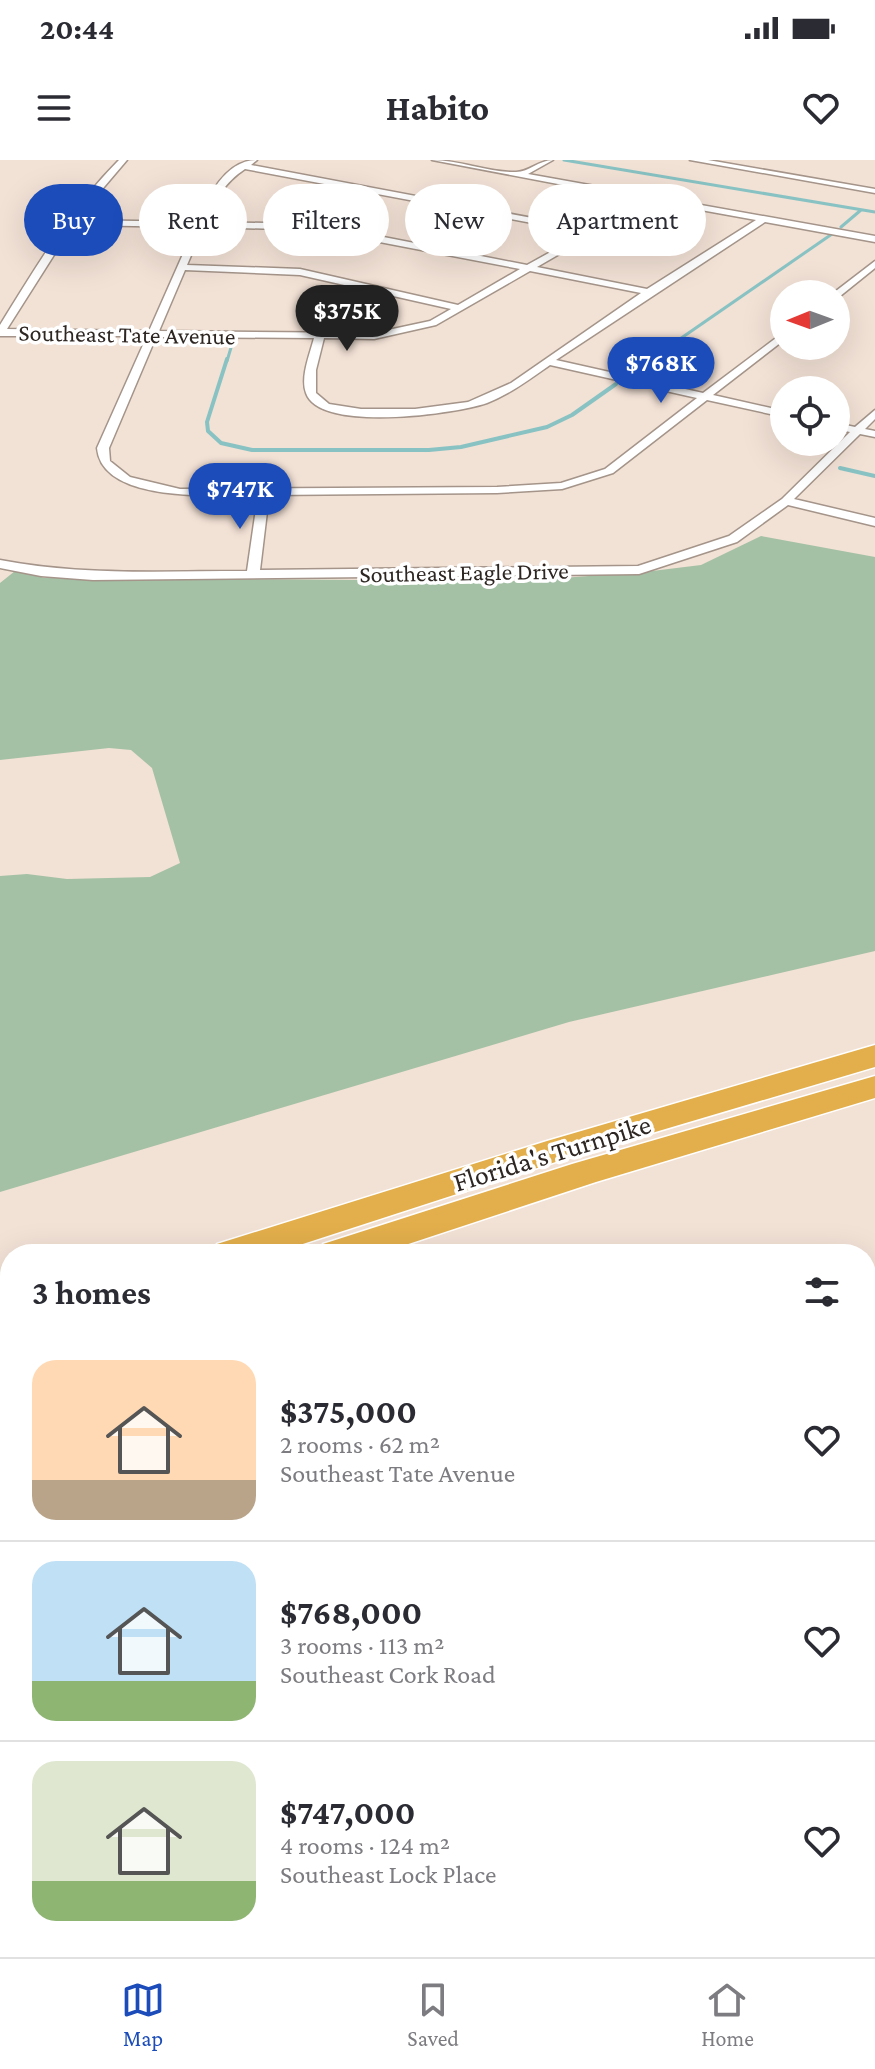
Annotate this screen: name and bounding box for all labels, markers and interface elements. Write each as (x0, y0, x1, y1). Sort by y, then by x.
text: 20:44 (40, 12, 114, 45)
icon: menu (32, 86, 76, 130)
icon: heart (799, 86, 843, 130)
text: Habito (386, 88, 489, 128)
chip: Buy (24, 184, 123, 256)
chip: Rent (139, 184, 247, 256)
chip: Filters (263, 184, 389, 256)
chip: New (405, 184, 512, 256)
chip: Apartment (528, 184, 706, 256)
north arrow (770, 280, 850, 360)
map controls (770, 280, 850, 456)
pin: $375K (291, 285, 403, 353)
text: $375K (314, 296, 380, 325)
street label: Southeast Tate Avenue (18, 319, 236, 349)
pin: $768K (605, 337, 717, 405)
text: $768K (625, 348, 697, 377)
button: locate (770, 376, 850, 456)
pin: $747K (184, 463, 296, 531)
text: $747K (207, 474, 273, 503)
street label: Southeast Eagle Drive (359, 557, 569, 587)
street label: Florida's Turnpike (449, 1108, 655, 1198)
icon: filters (800, 1270, 844, 1314)
text: 3 homes (32, 1274, 151, 1311)
icon: home (96, 1392, 192, 1488)
text: $375,000 (280, 1393, 417, 1430)
icon: heart (800, 1418, 844, 1462)
text: 2 rooms · 62 m² (280, 1430, 440, 1459)
text: Southeast Tate Avenue (280, 1459, 515, 1488)
icon: home (96, 1593, 192, 1689)
text: $768,000 (280, 1594, 422, 1631)
icon: heart (800, 1619, 844, 1663)
text: 3 rooms · 113 m² (280, 1631, 444, 1660)
text: Southeast Cork Road (280, 1660, 496, 1689)
icon: home (96, 1793, 192, 1889)
text: $747,000 (280, 1794, 415, 1831)
icon: heart (800, 1819, 844, 1863)
text: 4 rooms · 124 m² (280, 1831, 450, 1860)
text: Southeast Lock Place (280, 1860, 496, 1889)
tab: Map (121, 1978, 165, 2051)
tab: Saved (407, 1978, 459, 2051)
tab: Home (701, 1978, 754, 2051)

